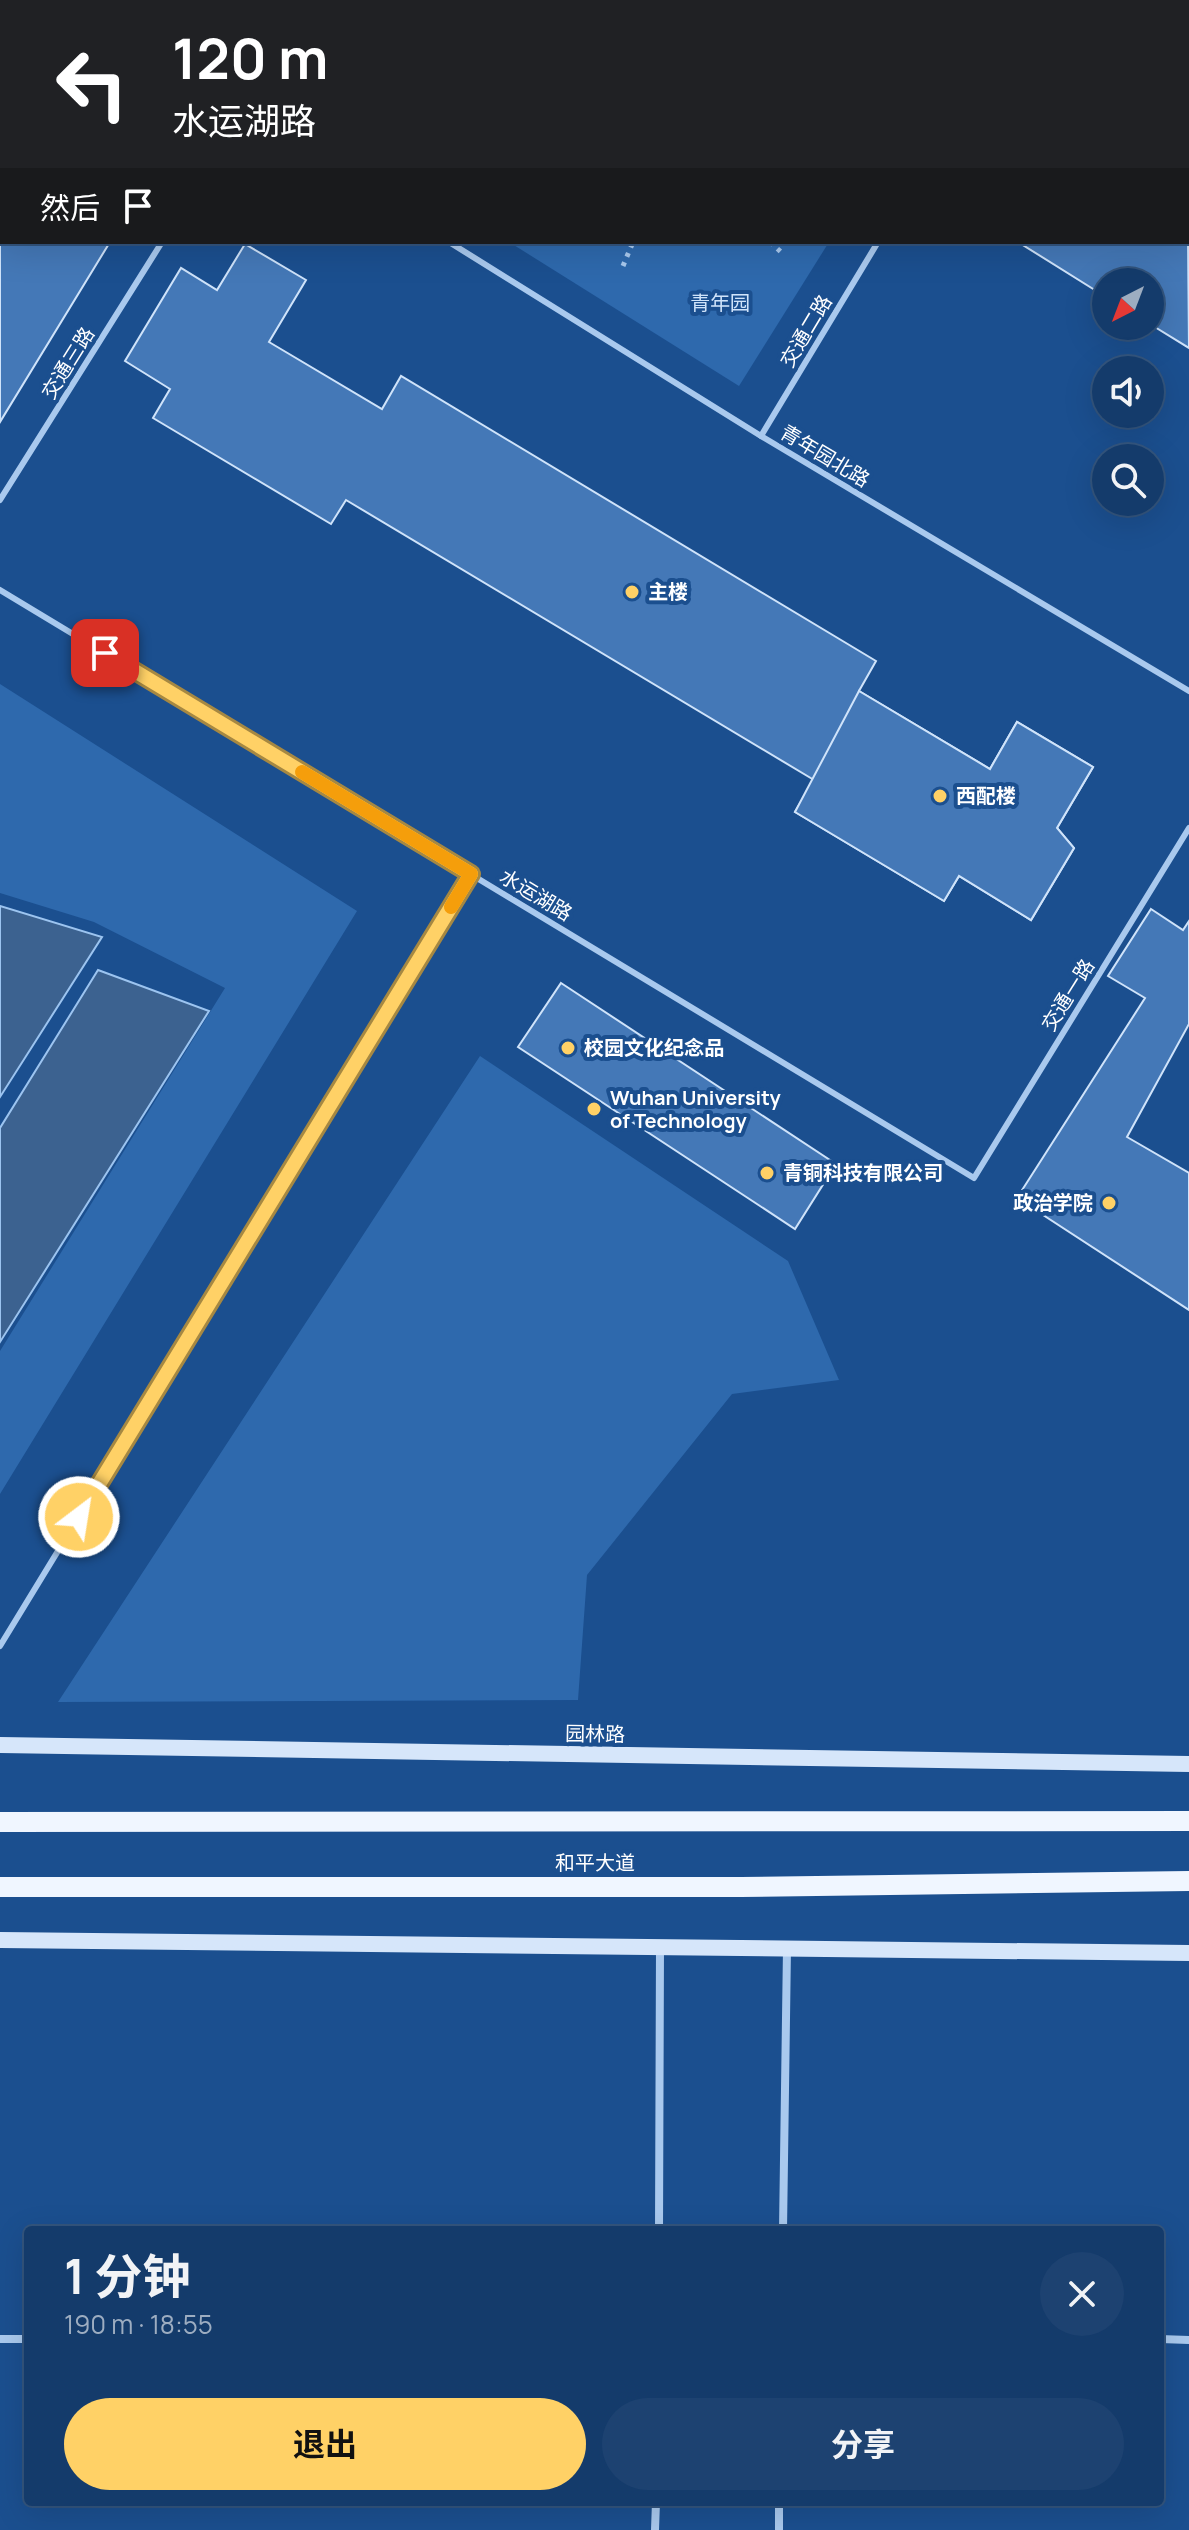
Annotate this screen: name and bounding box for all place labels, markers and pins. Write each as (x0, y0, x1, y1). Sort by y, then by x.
place label: 主楼 (648, 578, 688, 605)
marker: 主楼 (623, 583, 641, 601)
pin (71, 619, 139, 687)
place label: 西配楼 (956, 782, 1016, 809)
marker: 西配楼 (931, 787, 949, 805)
place label: 校园文化纪念品 (584, 1034, 724, 1061)
marker: 校园文化纪念品 (559, 1039, 577, 1057)
place label: Wuhan University of Technology (610, 1084, 782, 1134)
marker: Wuhan University of Technology (585, 1100, 603, 1118)
place label: 青铜科技有限公司 (783, 1159, 943, 1186)
marker: 青铜科技有限公司 (758, 1164, 776, 1182)
place label: 政治学院 (1013, 1189, 1093, 1216)
marker: 政治学院 (1100, 1194, 1118, 1212)

